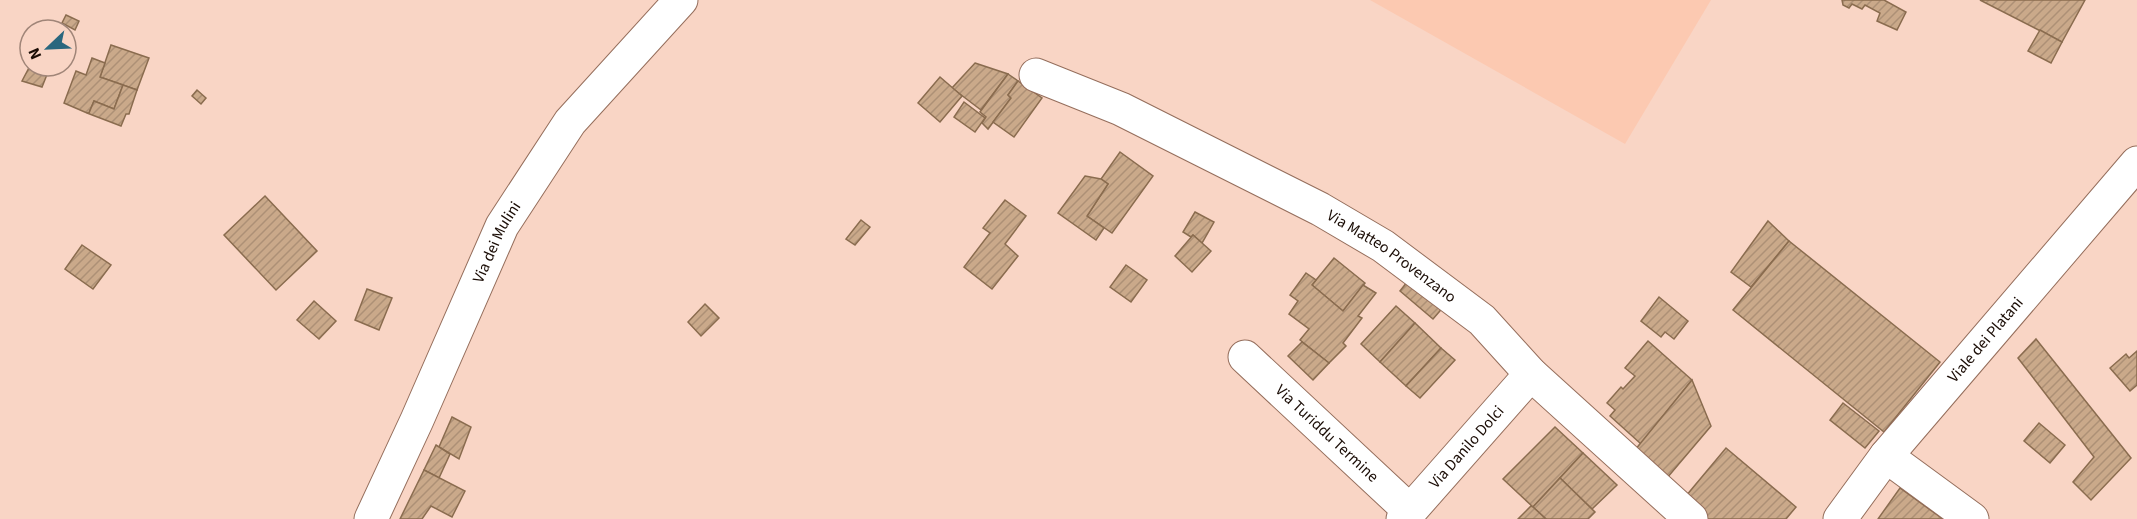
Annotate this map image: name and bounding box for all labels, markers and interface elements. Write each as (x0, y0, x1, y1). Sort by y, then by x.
north arrow (18, 18, 78, 78)
text: N (23, 44, 47, 63)
street label: Via dei Mulini (467, 197, 526, 287)
street label: Via Matteo Provenzano (1323, 204, 1461, 308)
street label: Viale dei Platani (1943, 292, 2028, 387)
street label: Via Turiddu Termine (1270, 380, 1383, 487)
street label: Via Danilo Dolci (1424, 401, 1509, 493)

